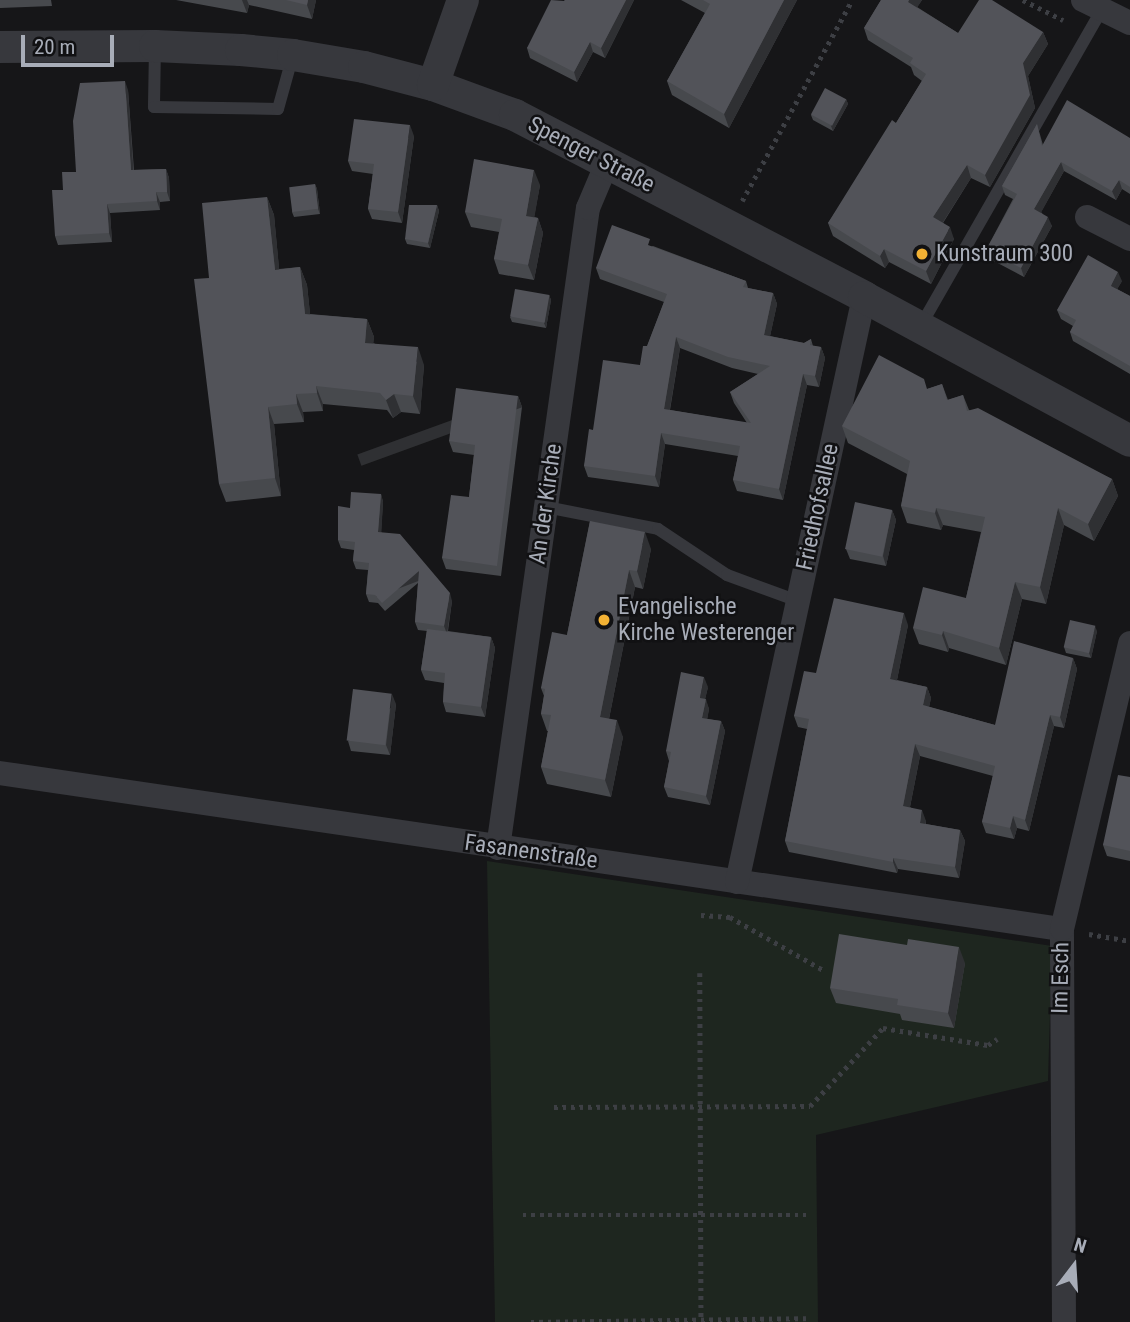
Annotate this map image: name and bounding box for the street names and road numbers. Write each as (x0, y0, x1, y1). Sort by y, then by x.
street label: Spenger Straße (523, 111, 659, 199)
street label: Friedhofsallee (791, 441, 845, 573)
street label: An der Kirche (524, 442, 568, 566)
street label: Fasanenstraße (463, 829, 599, 875)
street label: Im Esch (1047, 942, 1075, 1014)

